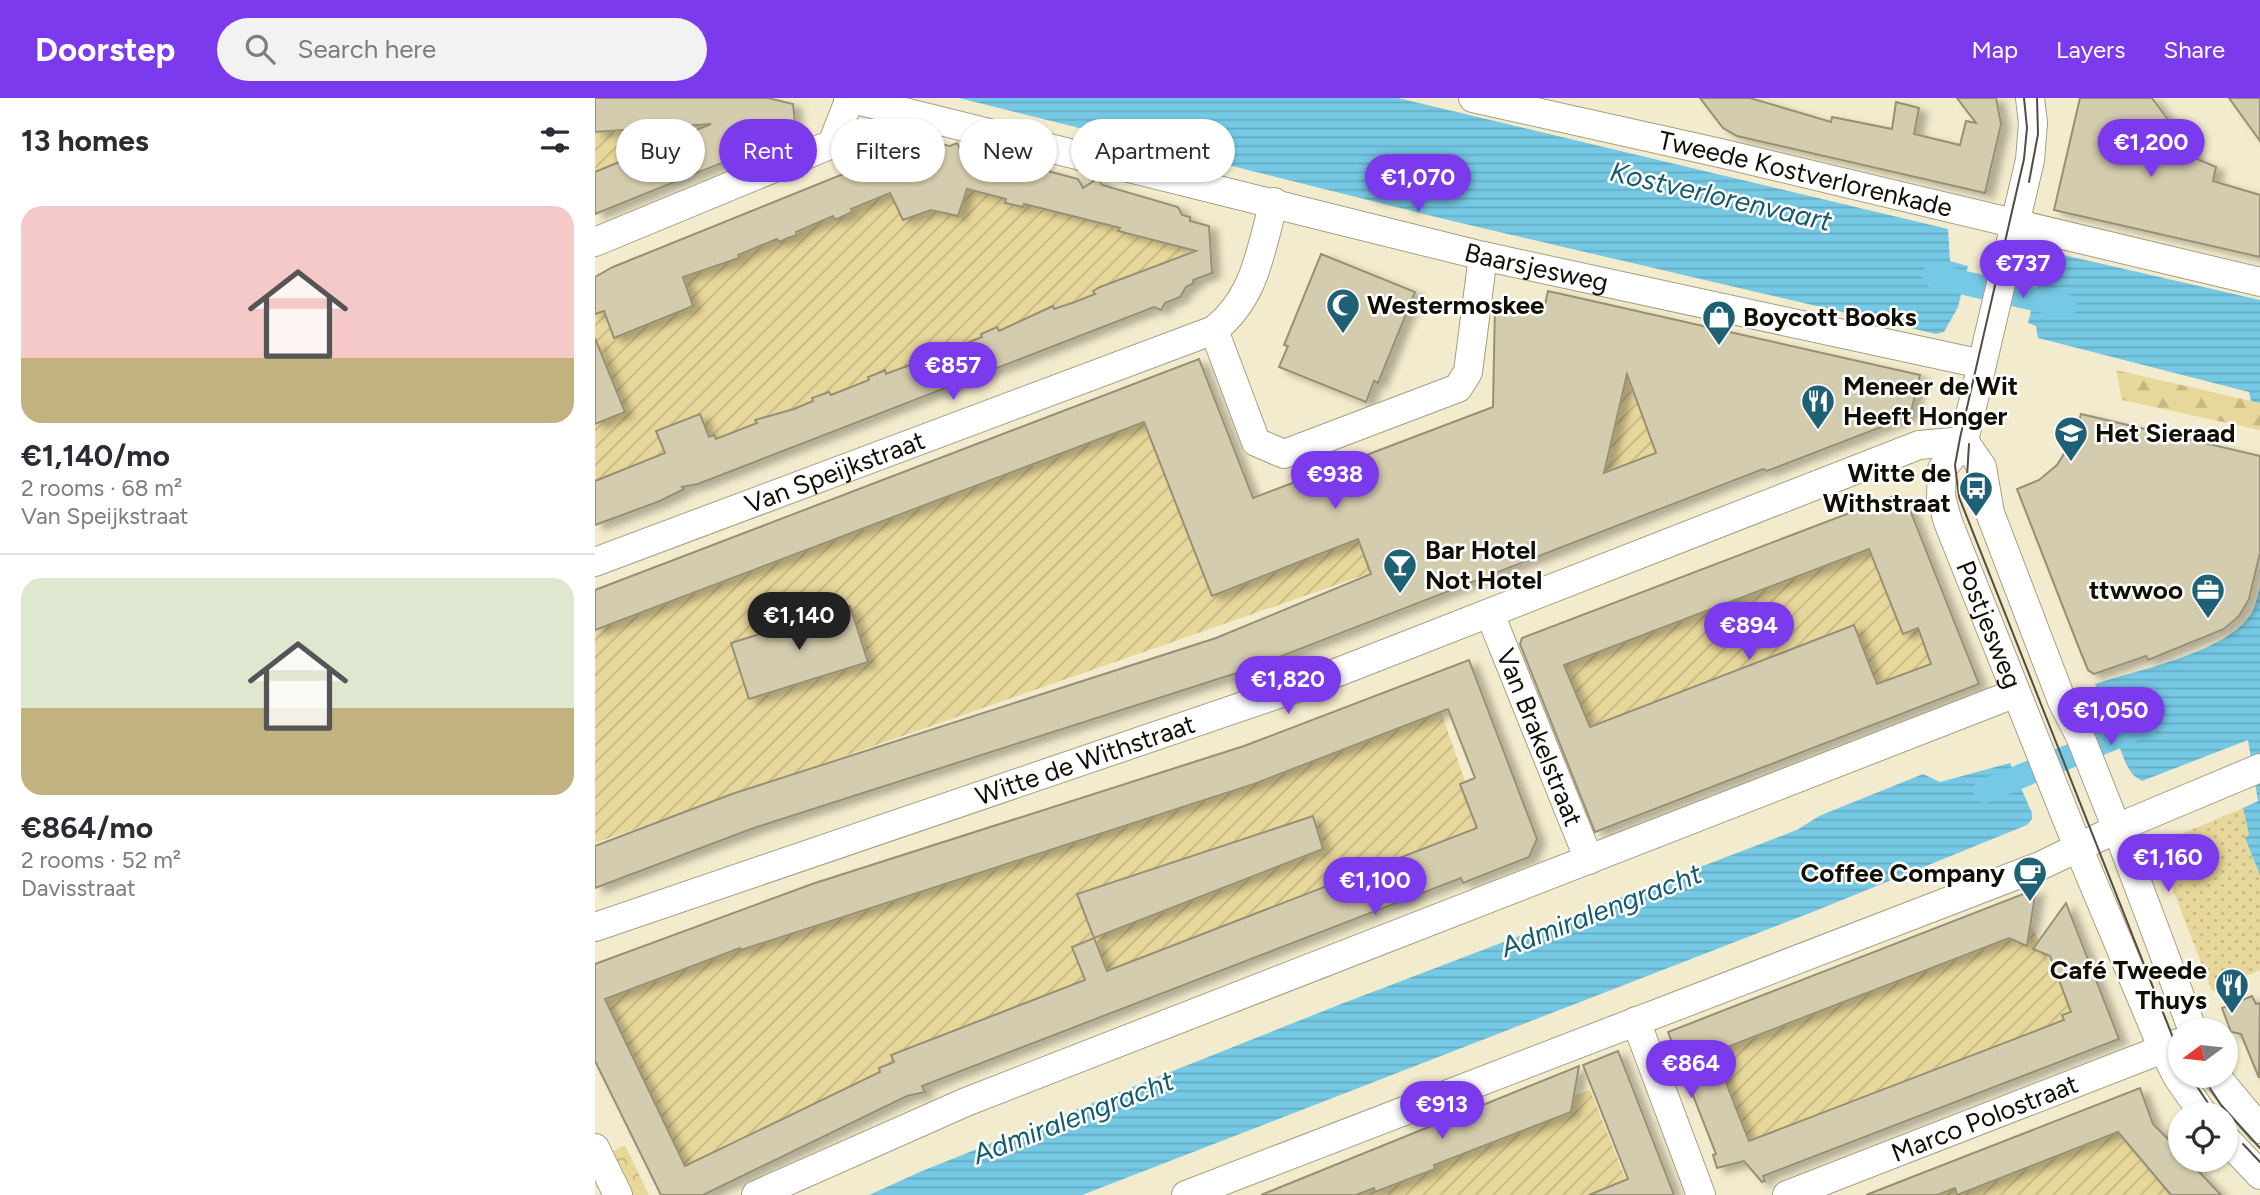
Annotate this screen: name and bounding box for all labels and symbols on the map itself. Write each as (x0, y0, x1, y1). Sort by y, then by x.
pin: €1,200 (2094, 120, 2208, 179)
street label: Tweede Kostverlorenkade (1656, 124, 1956, 224)
water label: Kostverlorenvaart (1607, 154, 1835, 238)
pin: €1,070 (1361, 155, 1475, 214)
street label: Baarsjesweg (1461, 236, 1611, 299)
pin: €737 (1982, 240, 2064, 300)
mosque icon: Westermoskee (1324, 286, 1362, 335)
place label: Westermoskee (1367, 289, 1545, 321)
shop icon: Boycott Books (1700, 298, 1738, 347)
place label: Boycott Books (1743, 301, 1917, 333)
pin: €857 (912, 342, 994, 402)
place label: Meneer de Wit Heeft Honger (1843, 370, 2018, 432)
restaurant icon: Meneer de Wit Heeft Honger (1799, 382, 1837, 431)
school or university icon: Het Sieraad (2052, 414, 2090, 463)
place label: Het Sieraad (2095, 417, 2236, 449)
street label: Van Speijkstraat (740, 424, 929, 520)
pin: €938 (1294, 452, 1376, 511)
place label: Witte de Withstraat (1823, 457, 1951, 519)
bus stop icon: Witte de Withstraat (1957, 469, 1995, 518)
place label: Bar Hotel Not Hotel (1425, 534, 1542, 596)
bar icon: Bar Hotel Not Hotel (1381, 546, 1419, 595)
street label: Postjesweg (1949, 556, 2029, 693)
office icon: ttwwoo (2189, 571, 2227, 620)
place label: ttwwoo (2089, 574, 2183, 606)
pin: €1,140 (742, 592, 856, 652)
pin: €894 (1708, 602, 1790, 662)
street label: Van Brakelstraat (1490, 644, 1590, 831)
pin: €1,820 (1231, 656, 1345, 716)
pin: €1,050 (2054, 688, 2168, 747)
street label: Witte de Withstraat (971, 708, 1199, 812)
pin: €1,160 (2111, 834, 2225, 894)
cafe icon: Coffee Company (2011, 854, 2049, 903)
water label: Admiralengracht (1495, 856, 1707, 964)
place label: Coffee Company (1800, 857, 2005, 889)
pin: €1,100 (1318, 858, 1432, 917)
place label: Café Tweede Thuys (2050, 954, 2207, 1016)
restaurant icon: Café Tweede Thuys (2213, 966, 2251, 1015)
north arrow (2168, 1018, 2238, 1088)
pin: €864 (1650, 1040, 1732, 1100)
water label: Admiralengracht (967, 1063, 1179, 1171)
street label: Marco Polostraat (1887, 1068, 2083, 1169)
pin: €913 (1401, 1082, 1483, 1141)

